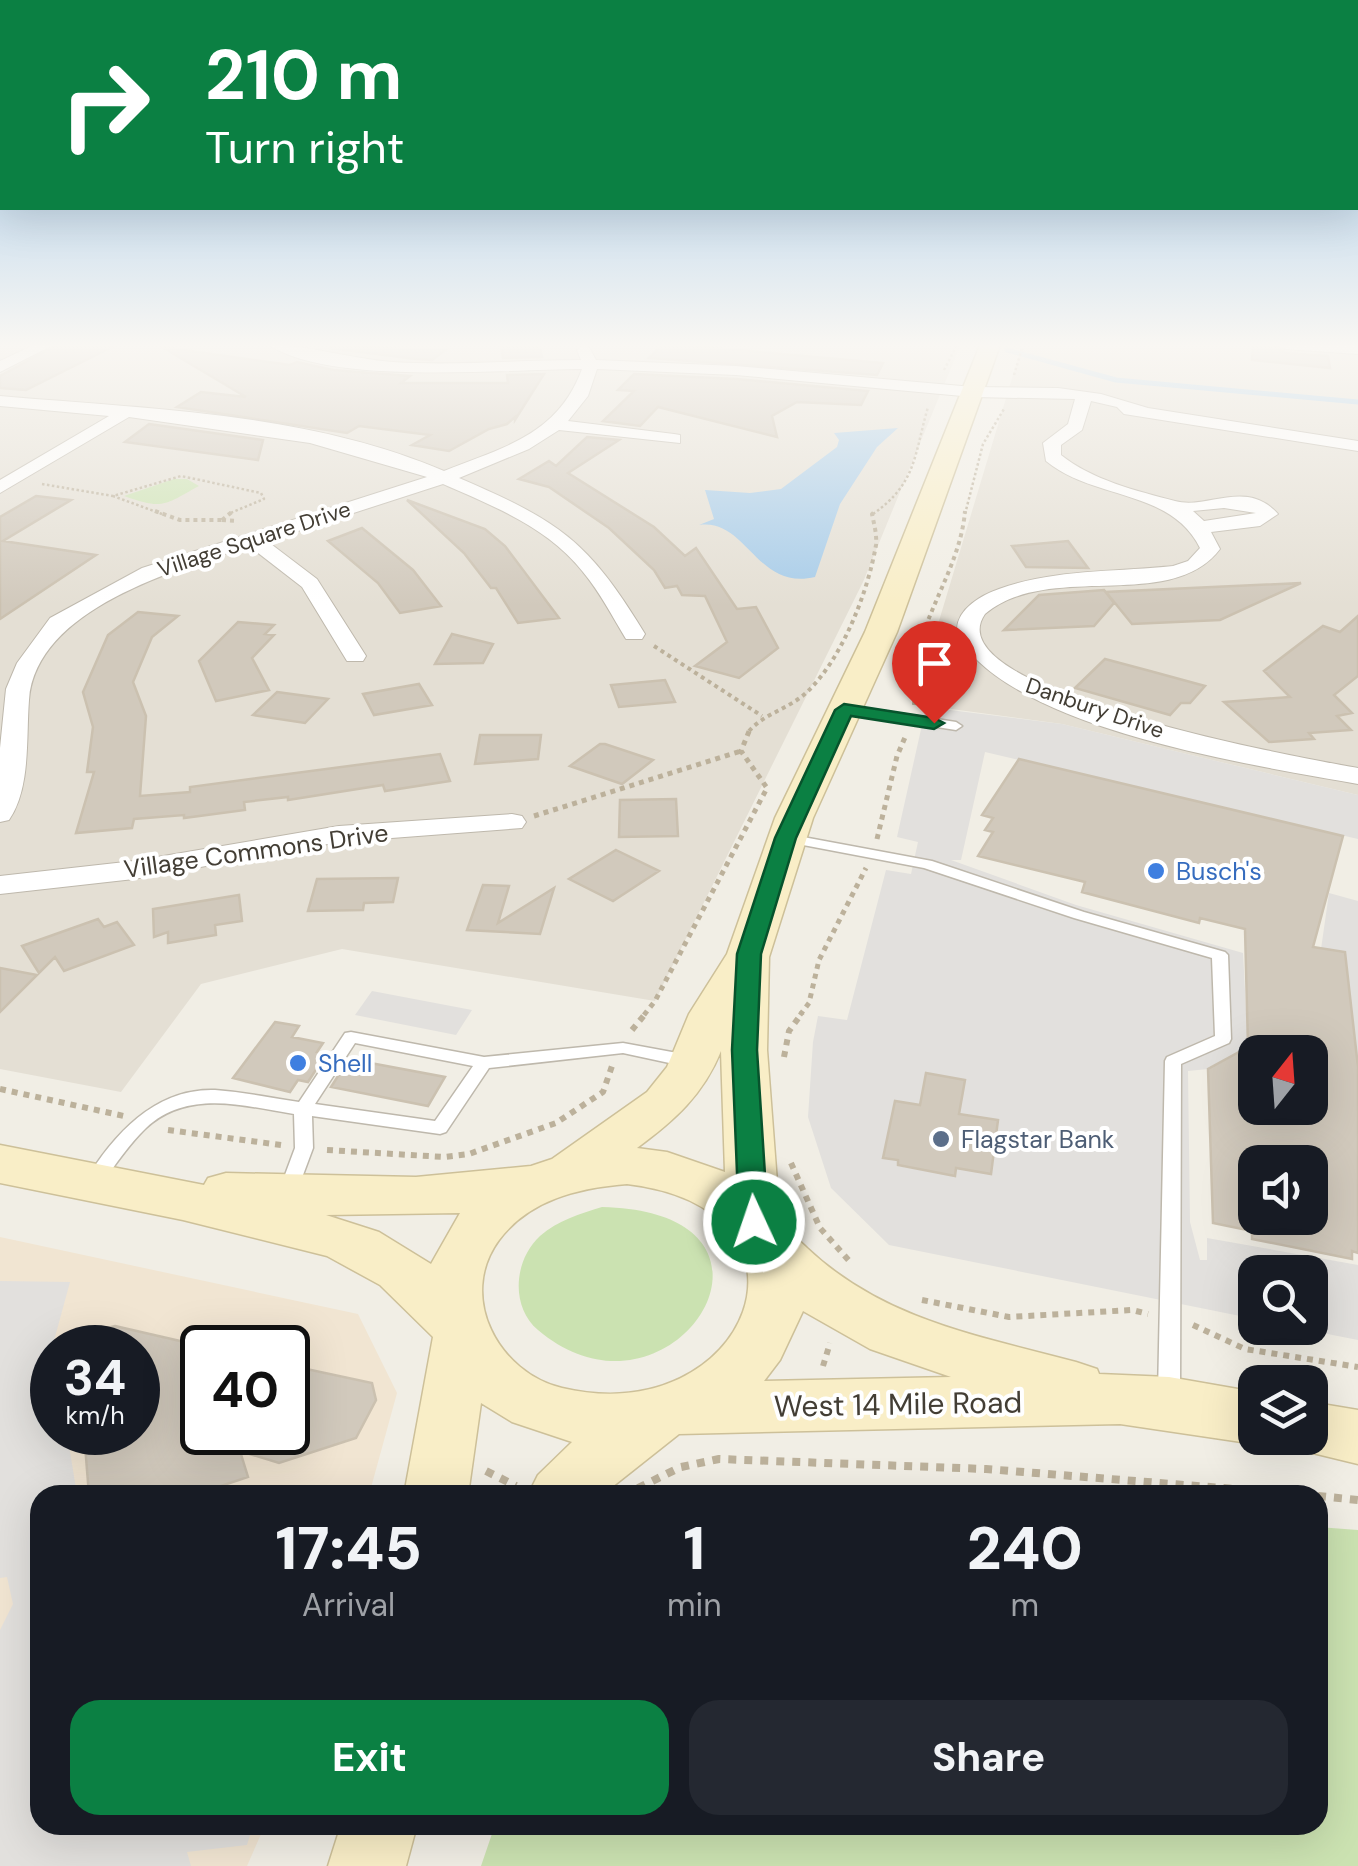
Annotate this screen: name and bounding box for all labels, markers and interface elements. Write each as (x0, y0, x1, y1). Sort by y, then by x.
text: 210 m (205, 30, 402, 121)
icon: right (40, 40, 170, 170)
text: Turn right (205, 118, 404, 177)
street label: Village Square Drive (154, 494, 354, 584)
pin (892, 621, 977, 724)
icon: arrive (907, 636, 962, 691)
street label: Danbury Drive (1022, 671, 1168, 745)
street label: Village Commons Drive (122, 816, 390, 886)
place label: Busch's (1176, 855, 1262, 888)
marker: Busch's (1145, 860, 1167, 882)
north arrow (1238, 1035, 1328, 1125)
map controls (1238, 1035, 1328, 1455)
place label: Shell (318, 1047, 372, 1080)
marker: Shell (287, 1052, 309, 1074)
place label: Flagstar Bank (961, 1123, 1115, 1156)
marker: Flagstar Bank (930, 1128, 952, 1150)
button: sound (1238, 1145, 1328, 1235)
position arrow (702, 1170, 806, 1274)
button: search (1238, 1255, 1328, 1345)
speed limit sign: 40 (180, 1325, 310, 1455)
text: 34 (64, 1345, 126, 1411)
button: layers (1238, 1365, 1328, 1455)
street label: West 14 Mile Road (774, 1382, 1022, 1426)
text: km/h (65, 1399, 125, 1432)
text: 17:45 (275, 1509, 422, 1588)
text: 1 (683, 1509, 705, 1588)
text: 240 (967, 1509, 1083, 1588)
text: Arrival (302, 1584, 395, 1626)
text: min (667, 1584, 722, 1626)
text: m (1011, 1584, 1039, 1626)
button: Exit (70, 1700, 669, 1815)
button: Share (689, 1700, 1288, 1815)

